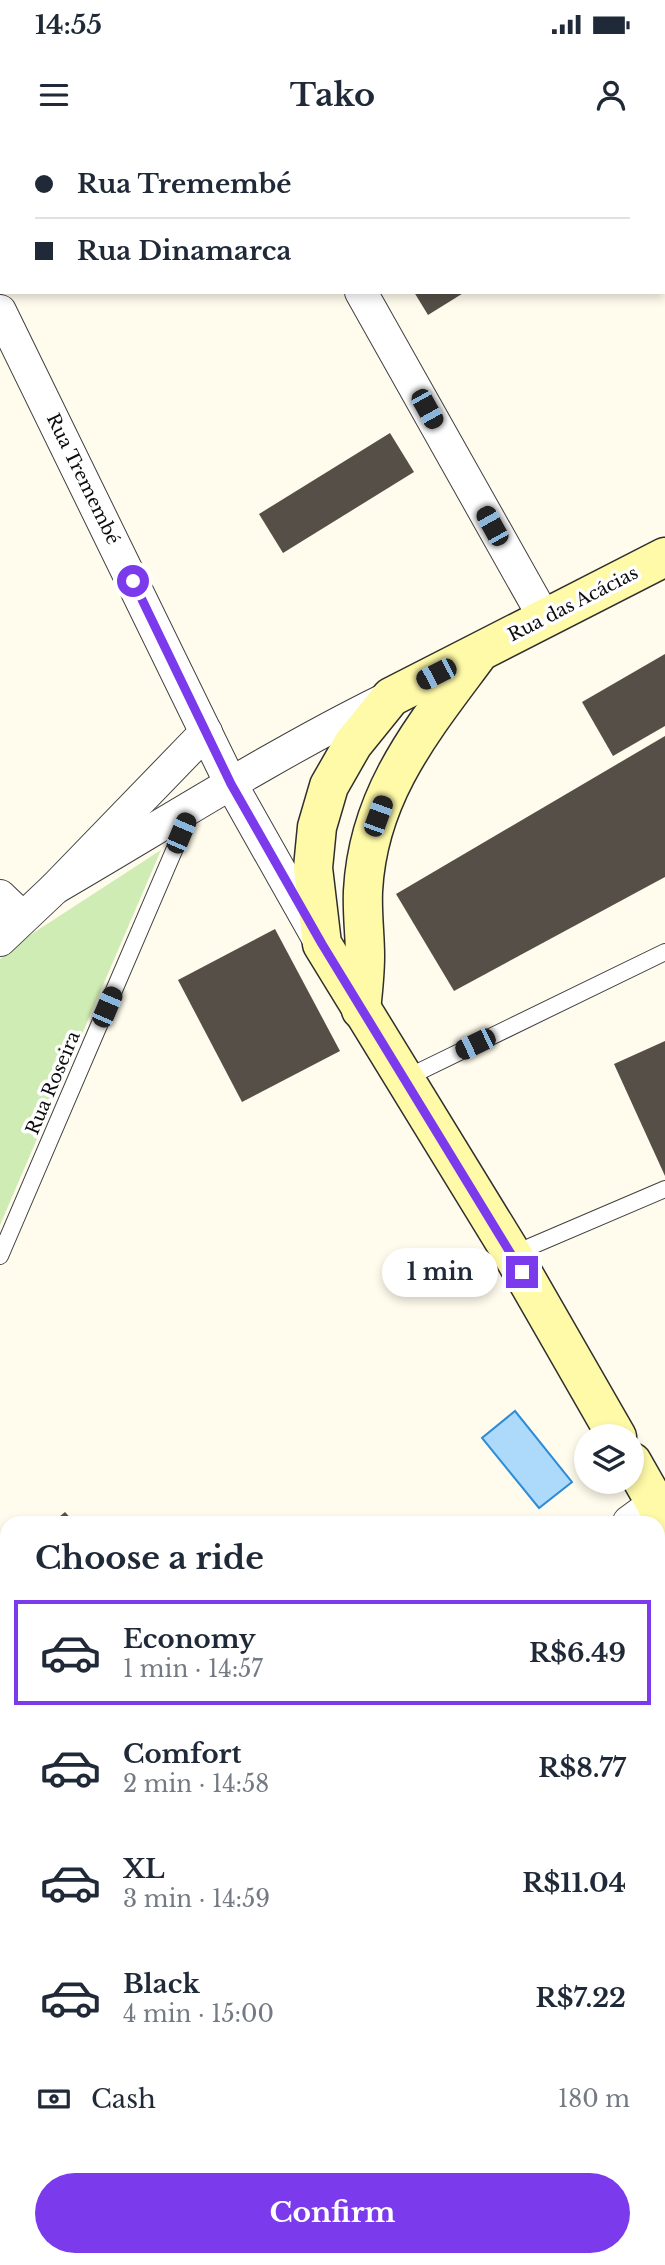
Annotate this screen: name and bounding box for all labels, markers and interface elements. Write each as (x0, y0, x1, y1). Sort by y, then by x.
text: 14:55 (35, 9, 102, 41)
text: Tako (290, 75, 375, 115)
icon: menu (35, 76, 73, 114)
icon: person (592, 76, 630, 114)
text: Rua Tremembé (77, 168, 292, 200)
text: Rua Dinamarca (77, 235, 291, 267)
car (408, 386, 447, 432)
street label: Rua Tremembé (42, 410, 124, 548)
car (473, 503, 512, 549)
street label: Rua das Acácias (504, 562, 642, 646)
route start (117, 565, 149, 597)
car (413, 655, 460, 693)
car (361, 793, 396, 839)
car (164, 810, 199, 856)
car (90, 984, 125, 1030)
car (452, 1025, 499, 1063)
street label: Rua Roseira (21, 1028, 85, 1138)
callout: 1 min (382, 1248, 498, 1296)
route end (506, 1256, 538, 1288)
text: 1 min (407, 1258, 473, 1286)
map controls (574, 1424, 644, 1494)
button: layers (574, 1424, 644, 1494)
text: Choose a ride (35, 1538, 264, 1578)
icon: car (39, 1621, 102, 1684)
text: Economy (123, 1623, 256, 1655)
text: R$6.49 (529, 1637, 626, 1669)
text: 1 min · 14:57 (123, 1655, 263, 1683)
icon: car (39, 1736, 102, 1799)
text: Comfort (123, 1738, 241, 1770)
text: R$8.77 (538, 1752, 626, 1784)
text: 2 min · 14:58 (123, 1770, 269, 1798)
icon: car (39, 1851, 102, 1914)
text: XL (123, 1853, 165, 1885)
text: R$11.04 (522, 1867, 626, 1899)
text: 3 min · 14:59 (123, 1885, 270, 1913)
icon: car (39, 1966, 102, 2029)
text: Black (123, 1968, 200, 2000)
text: R$7.22 (536, 1982, 626, 2014)
text: 4 min · 15:00 (123, 2000, 274, 2028)
icon: cash (35, 2080, 73, 2118)
text: Cash (91, 2083, 156, 2115)
text: 180 m (558, 2085, 630, 2113)
button: Confirm (35, 2173, 630, 2253)

